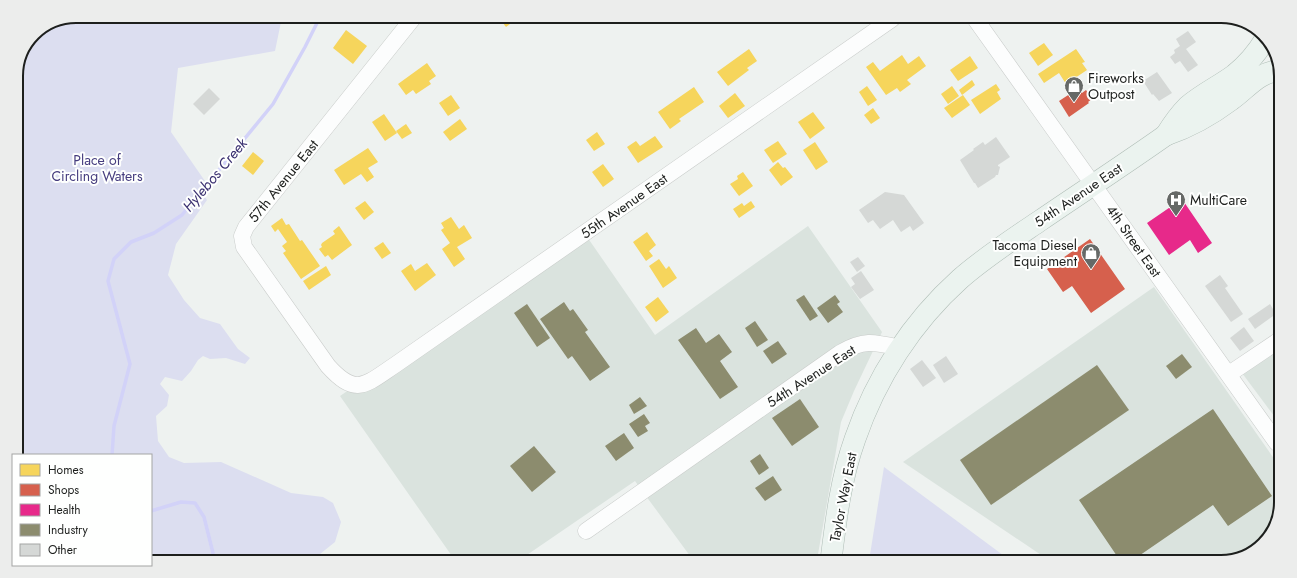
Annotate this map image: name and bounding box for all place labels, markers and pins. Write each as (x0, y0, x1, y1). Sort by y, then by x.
place label: Fireworks Outpost (1088, 68, 1144, 104)
shop icon: Fireworks Outpost (1063, 75, 1085, 103)
hospital icon: MultiCare (1165, 189, 1187, 217)
place label: MultiCare (1190, 190, 1247, 210)
place label: Tacoma Diesel Equipment (993, 235, 1078, 271)
shop icon: Tacoma Diesel Equipment (1080, 242, 1102, 270)

